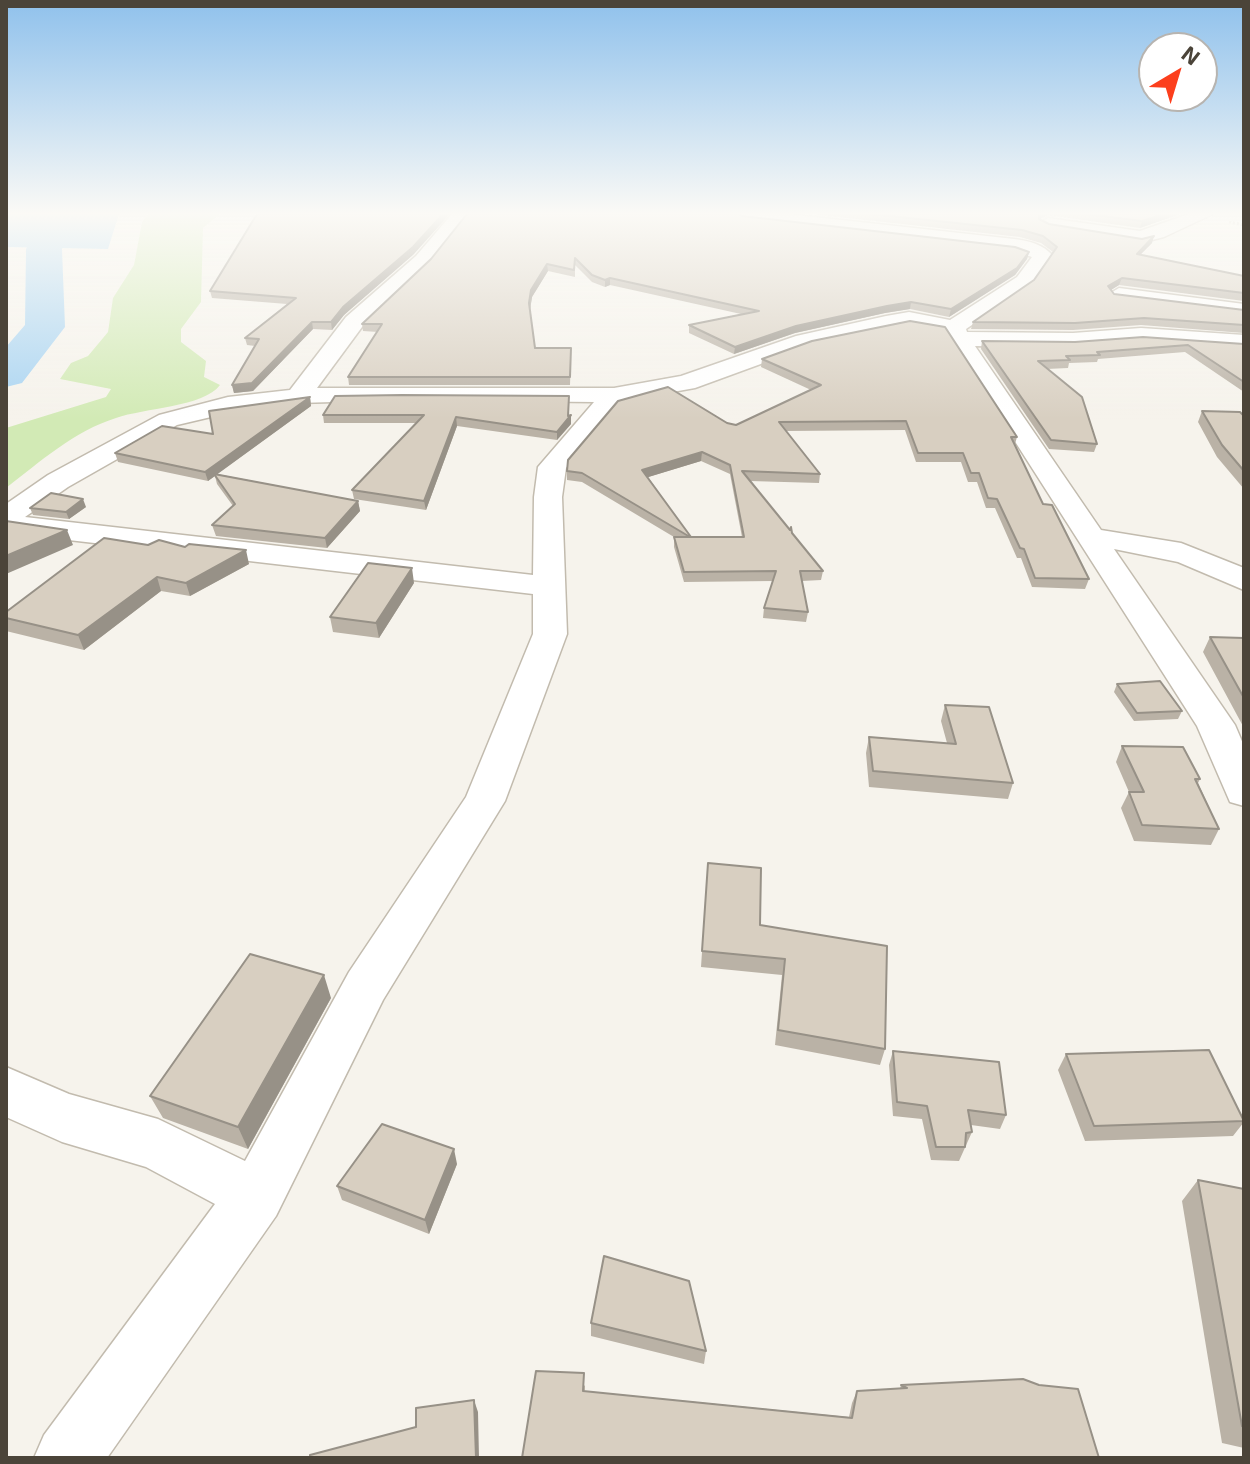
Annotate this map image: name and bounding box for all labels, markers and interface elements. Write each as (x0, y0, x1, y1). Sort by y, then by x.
north arrow (1138, 32, 1218, 112)
text: N (1177, 40, 1206, 70)

